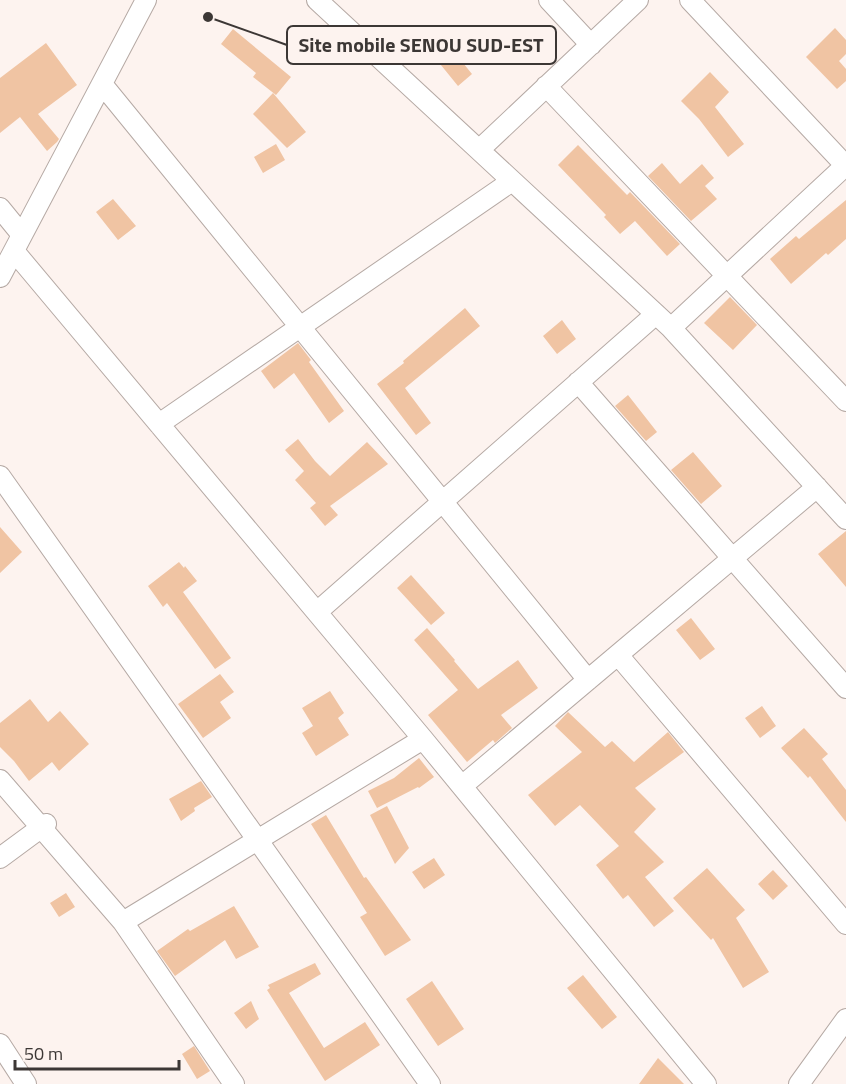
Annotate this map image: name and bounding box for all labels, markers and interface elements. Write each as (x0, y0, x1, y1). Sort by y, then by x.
callout: Site mobile SENOU SUD-EST (287, 26, 556, 64)
text: Site mobile SENOU SUD-EST (298, 29, 544, 60)
scale bar (15, 1033, 178, 1071)
text: 50 m (24, 1040, 63, 1067)

